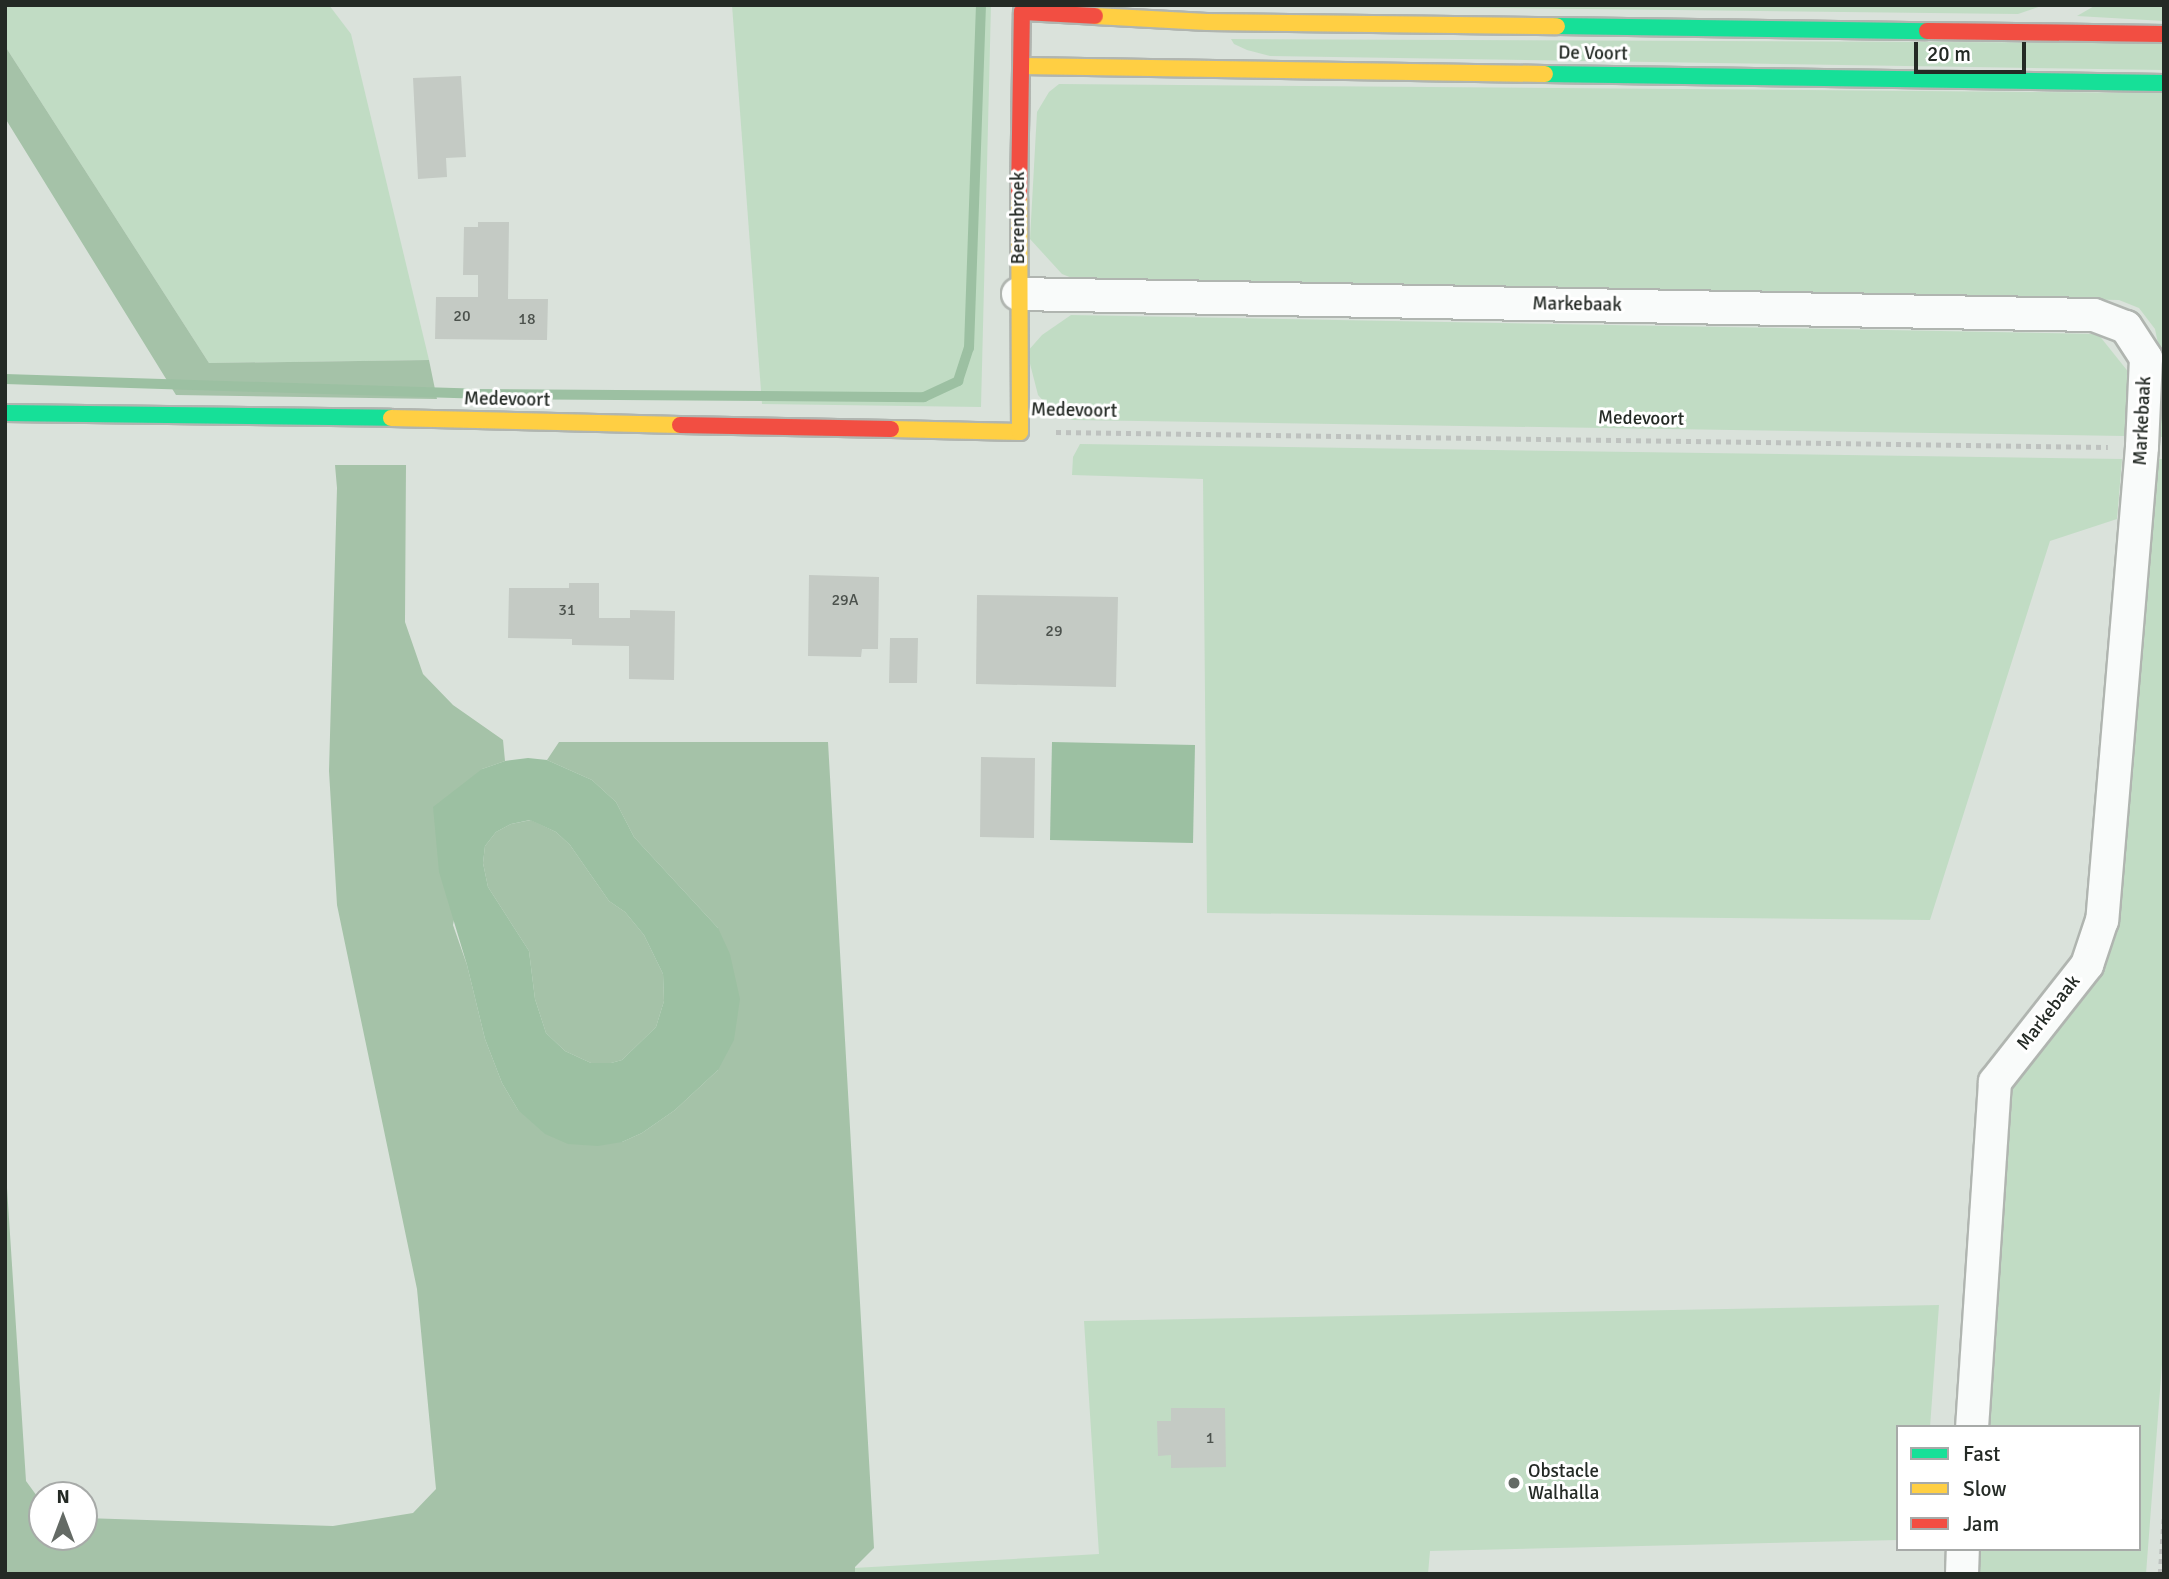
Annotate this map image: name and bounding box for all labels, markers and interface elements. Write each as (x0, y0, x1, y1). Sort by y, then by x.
scale bar (1917, 28, 2029, 72)
text: 20 m (1927, 41, 1971, 67)
street label: De Voort (1558, 42, 1628, 66)
street label: Berenbroek (1008, 171, 1030, 265)
street label: Markebaak (1532, 293, 1622, 317)
house number: 20 (453, 306, 471, 326)
house number: 18 (518, 309, 536, 329)
street label: Markebaak (2129, 376, 2157, 466)
street label: Medevoort (464, 388, 550, 412)
street label: Medevoort (1031, 399, 1117, 423)
street label: Medevoort (1598, 407, 1684, 431)
house number: 29A (831, 590, 859, 610)
house number: 31 (558, 600, 576, 620)
house number: 29 (1045, 621, 1063, 641)
street label: Markebaak (2012, 971, 2086, 1055)
legend (1896, 1425, 2141, 1551)
house number: 1 (1206, 1428, 1214, 1448)
text: Fast (1963, 1441, 2000, 1467)
place label: Obstacle Walhalla (1528, 1461, 1599, 1505)
marker: Obstacle Walhalla (1506, 1475, 1522, 1491)
text: Slow (1963, 1476, 2007, 1502)
north arrow (28, 1481, 98, 1551)
text: N (56, 1485, 70, 1509)
text: Jam (1963, 1511, 1999, 1537)

